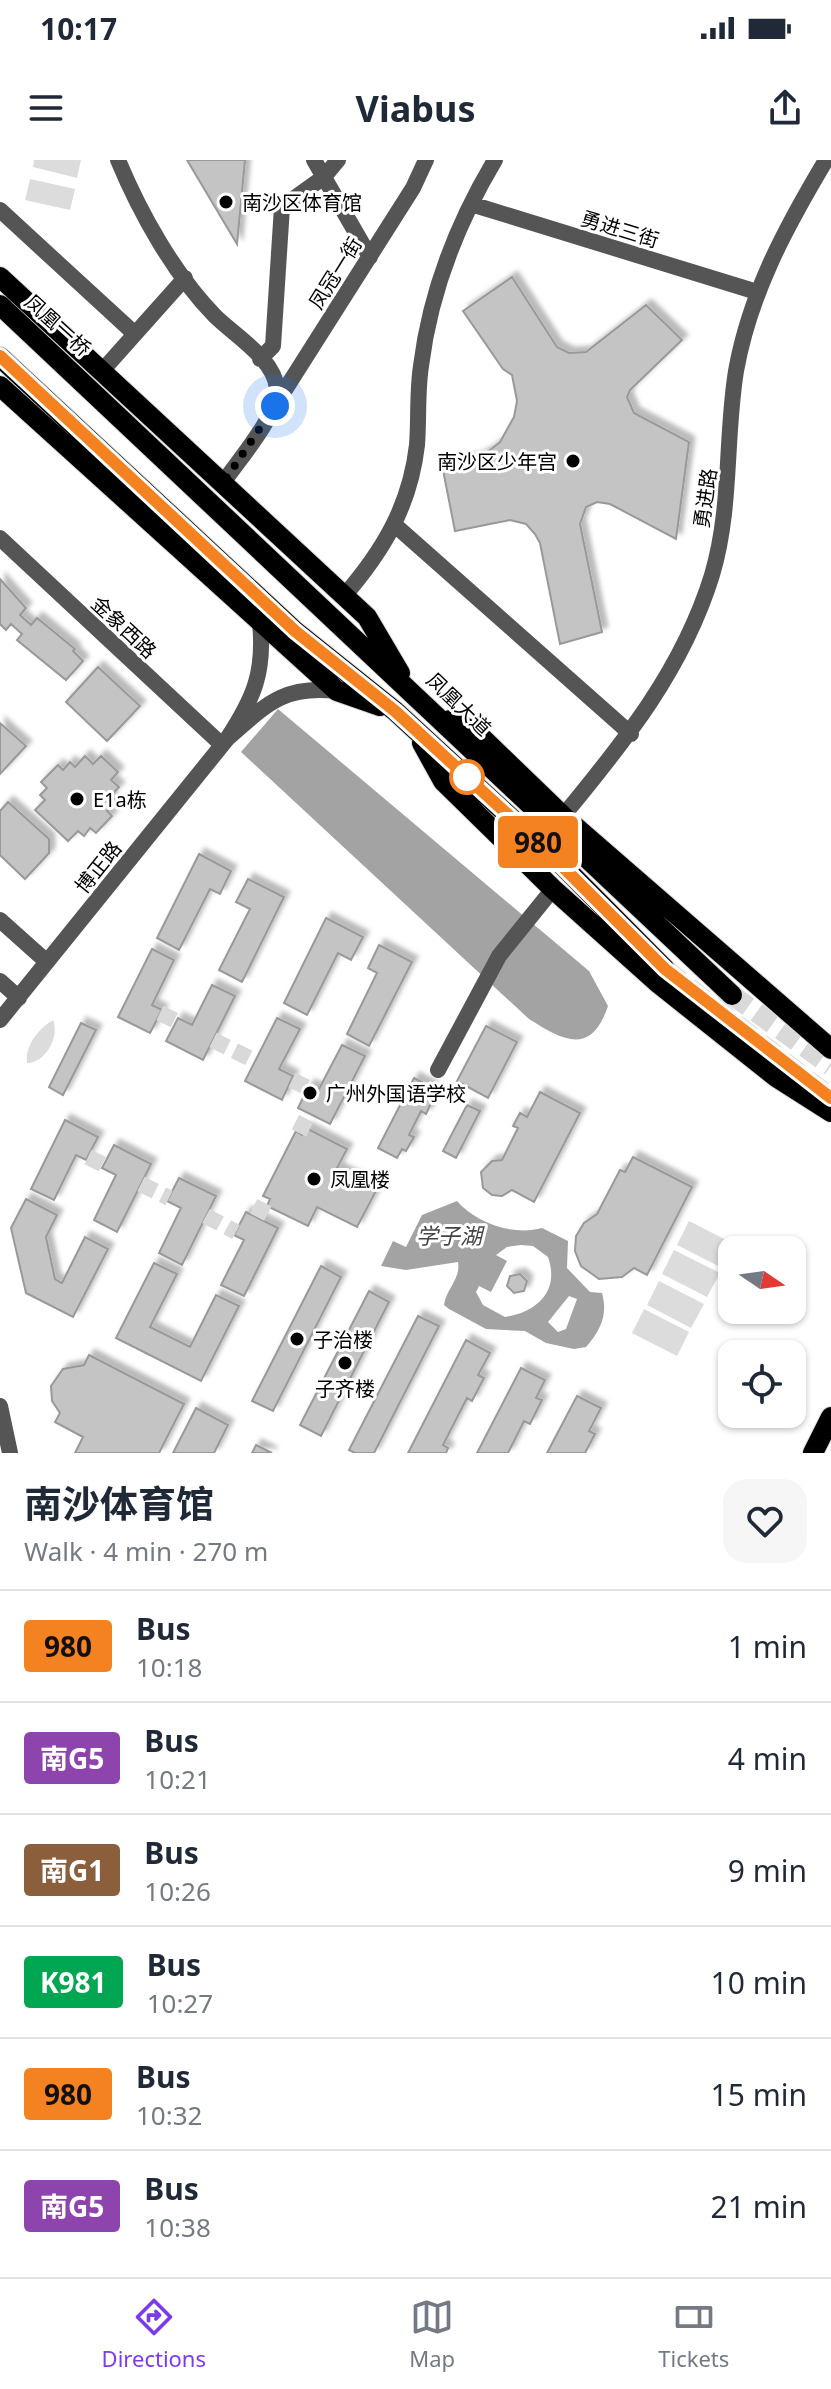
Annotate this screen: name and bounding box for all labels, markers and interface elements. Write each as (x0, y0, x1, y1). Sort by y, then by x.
text: 10:17 (40, 8, 117, 49)
text: Viabus (356, 84, 475, 133)
icon: menu (24, 86, 68, 130)
icon: share (763, 86, 807, 130)
place label: 南沙区体育馆 (242, 189, 362, 216)
marker: 南沙区体育馆 (217, 193, 235, 211)
street label: 勇进三街 (578, 204, 662, 254)
street label: 凤冠一街 (302, 232, 368, 314)
street label: 凤凰一桥 (19, 288, 97, 362)
your location (255, 386, 295, 426)
place label: 南沙区少年宫 (437, 448, 557, 475)
marker: 南沙区少年宫 (564, 452, 582, 470)
street label: 勇进路 (687, 466, 723, 530)
street label: 金象西路 (86, 590, 162, 664)
street label: 凤凰大道 (421, 667, 497, 741)
unlabelled marker (450, 760, 484, 794)
place label: E1a栋 (93, 786, 147, 813)
marker: E1a栋 (68, 790, 86, 808)
line badge: 980 (492, 816, 584, 868)
text: 980 (514, 823, 562, 861)
street label: 博正路 (69, 835, 127, 899)
place label: 广州外国语学校 (326, 1080, 466, 1107)
marker: 广州外国语学校 (301, 1084, 319, 1102)
place label: 凤凰楼 (330, 1166, 390, 1193)
marker: 凤凰楼 (305, 1170, 323, 1188)
water label: 学子湖 (416, 1220, 485, 1250)
north arrow (718, 1236, 806, 1324)
map controls (718, 1236, 806, 1428)
place label: 子治楼 (313, 1326, 373, 1353)
marker: 子治楼 (288, 1330, 306, 1348)
button: locate (718, 1340, 806, 1428)
marker: 子齐楼 (336, 1354, 354, 1372)
place label: 子齐楼 (315, 1375, 375, 1402)
text: 南沙体育馆 (24, 1477, 214, 1529)
button: heart (723, 1479, 807, 1563)
text: Walk · 4 min · 270 m (24, 1533, 268, 1569)
text: Bus (136, 1608, 191, 1649)
text: 1 min (728, 1626, 807, 1667)
text: 980 (44, 1627, 92, 1665)
text: 10:18 (136, 1649, 202, 1685)
text: Bus (144, 1720, 199, 1761)
text: 4 min (728, 1738, 807, 1779)
text: 南G5 (40, 1739, 104, 1777)
text: 10:21 (144, 1761, 211, 1797)
text: Bus (144, 1832, 199, 1873)
text: 9 min (728, 1850, 807, 1891)
text: 南G1 (40, 1851, 104, 1889)
text: 10:26 (144, 1873, 211, 1909)
text: Bus (147, 1944, 201, 1985)
text: 10 min (711, 1962, 807, 2003)
text: K981 (40, 1963, 107, 2001)
text: 10:27 (147, 1985, 213, 2021)
text: Bus (136, 2056, 191, 2097)
text: 15 min (711, 2074, 807, 2115)
text: 980 (44, 2075, 92, 2113)
text: 10:32 (136, 2097, 202, 2133)
text: Bus (144, 2168, 199, 2209)
text: 21 min (711, 2186, 807, 2227)
text: 南G5 (40, 2187, 104, 2225)
text: 10:38 (144, 2209, 211, 2245)
tab: Directions (102, 2295, 206, 2373)
tab: Map (409, 2295, 455, 2373)
tab: Tickets (658, 2295, 729, 2373)

